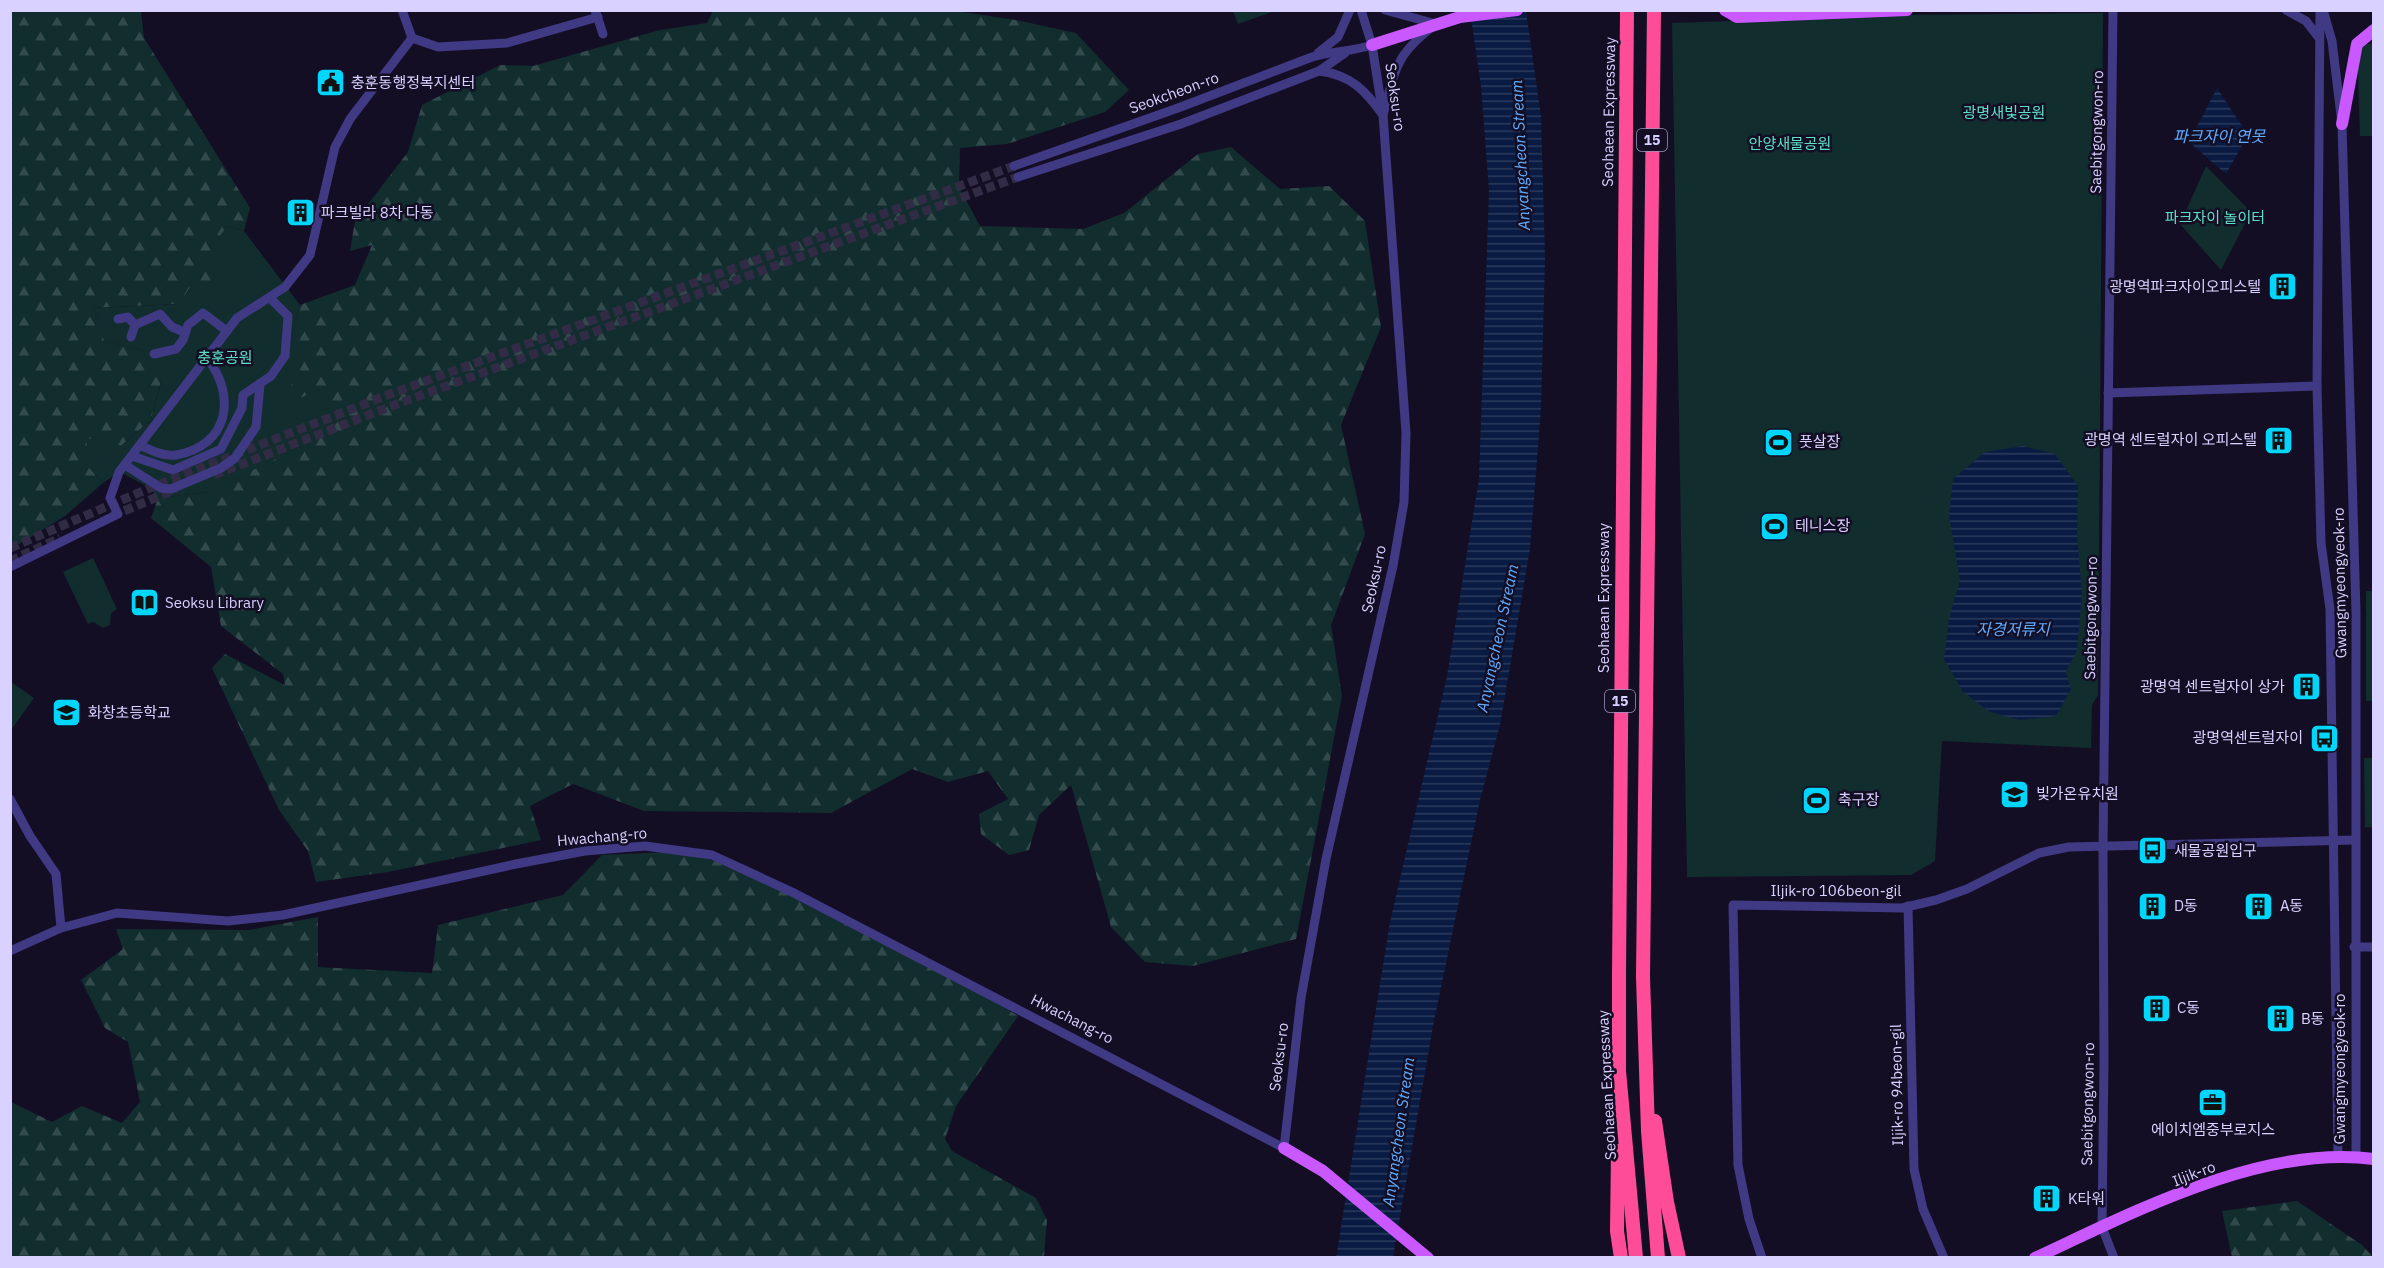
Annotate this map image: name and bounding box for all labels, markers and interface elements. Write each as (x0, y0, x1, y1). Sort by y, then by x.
street label: Seohaean Expressway (1598, 36, 1619, 187)
street label: Seoksu-ro (1381, 62, 1410, 132)
public building icon: 충훈동행정복지센터 (314, 67, 346, 99)
street label: Seokcheon-ro (1126, 68, 1221, 118)
street label: Saebitgongwon-ro (2086, 70, 2107, 194)
place label: 충훈동행정복지센터 (351, 73, 475, 92)
water label: Anyangcheon Stream (1506, 79, 1534, 232)
park label: 광명새빛공원 (1963, 103, 2045, 122)
water label: 파크자이 연못 (2173, 126, 2266, 146)
road number: 15 (1637, 129, 1667, 151)
park label: 안양새물공원 (1749, 134, 1831, 153)
building icon: 파크빌라 8차 다동 (284, 197, 316, 229)
place label: 파크빌라 8차 다동 (321, 203, 434, 222)
park label: 파크자이 놀이터 (2165, 208, 2265, 227)
building icon: 광명역파크자이오피스텔 (2266, 271, 2298, 303)
place label: 광명역파크자이오피스텔 (2109, 277, 2261, 296)
park label: 충훈공원 (197, 348, 253, 367)
building icon: 광명역 센트럴자이 오피스텔 (2262, 424, 2294, 456)
sports icon: 풋살장 (1762, 426, 1794, 458)
place label: 광명역 센트럴자이 오피스텔 (2084, 430, 2257, 449)
place label: 풋살장 (1799, 432, 1841, 451)
street label: Gwangmyeongyeok-ro (2329, 507, 2350, 659)
sports icon: 테니스장 (1758, 510, 1790, 542)
place label: 테니스장 (1795, 516, 1850, 535)
street label: Seohaean Expressway (1594, 522, 1613, 673)
street label: Seoksu-ro (1357, 543, 1390, 614)
street label: Saebitgongwon-ro (2080, 556, 2101, 680)
water label: Anyangcheon Stream (1471, 562, 1522, 715)
library icon: Seoksu Library (128, 587, 160, 619)
place label: Seoksu Library (165, 593, 265, 612)
water label: 자경저류지 (1976, 619, 2051, 639)
building icon: 광명역 센트럴자이 상가 (2290, 671, 2322, 703)
place label: 광명역 센트럴자이 상가 (2140, 677, 2285, 696)
road number: 15 (1605, 690, 1635, 712)
school or university icon: 화창초등학교 (51, 697, 83, 729)
place label: 화창초등학교 (88, 703, 171, 722)
bus stop icon: 광명역센트럴자이 (2308, 722, 2340, 754)
place label: 광명역센트럴자이 (2193, 728, 2303, 747)
school or university icon: 빛가온유치원 (1999, 778, 2031, 810)
sports icon: 축구장 (1801, 784, 1833, 816)
place label: 빛가온유치원 (2036, 784, 2119, 803)
place label: 축구장 (1838, 790, 1880, 809)
street label: Hwachang-ro (556, 823, 648, 850)
bus stop icon: 새물공원입구 (2137, 835, 2169, 867)
place label: 새물공원입구 (2174, 841, 2257, 860)
street label: Iljik-ro 106beon-gil (1771, 881, 1901, 900)
building icon: D동 (2137, 890, 2169, 922)
building icon: A동 (2243, 890, 2275, 922)
place label: D동 (2174, 896, 2198, 915)
place label: A동 (2280, 896, 2303, 915)
street label: Hwachang-ro (1028, 990, 1117, 1048)
building icon: C동 (2140, 992, 2172, 1024)
street label: Gwangmyeongyeok-ro (2330, 994, 2349, 1144)
place label: C동 (2177, 998, 2200, 1017)
building icon: B동 (2264, 1003, 2296, 1035)
street label: Seohaean Expressway (1593, 1009, 1620, 1160)
place label: B동 (2301, 1009, 2325, 1028)
street label: Seoksu-ro (1265, 1022, 1292, 1092)
street label: Iljik-ro 94beon-gil (1886, 1024, 1907, 1146)
street label: Saebitgongwon-ro (2077, 1042, 2098, 1166)
water label: Anyangcheon Stream (1377, 1056, 1418, 1209)
office icon: 에이치엠중부로지스 (2197, 1087, 2229, 1119)
place label: 에이치엠중부로지스 (2151, 1120, 2275, 1139)
street label: Iljik-ro (2170, 1157, 2218, 1190)
building icon: K타워 (2031, 1183, 2063, 1215)
place label: K타워 (2068, 1189, 2105, 1208)

